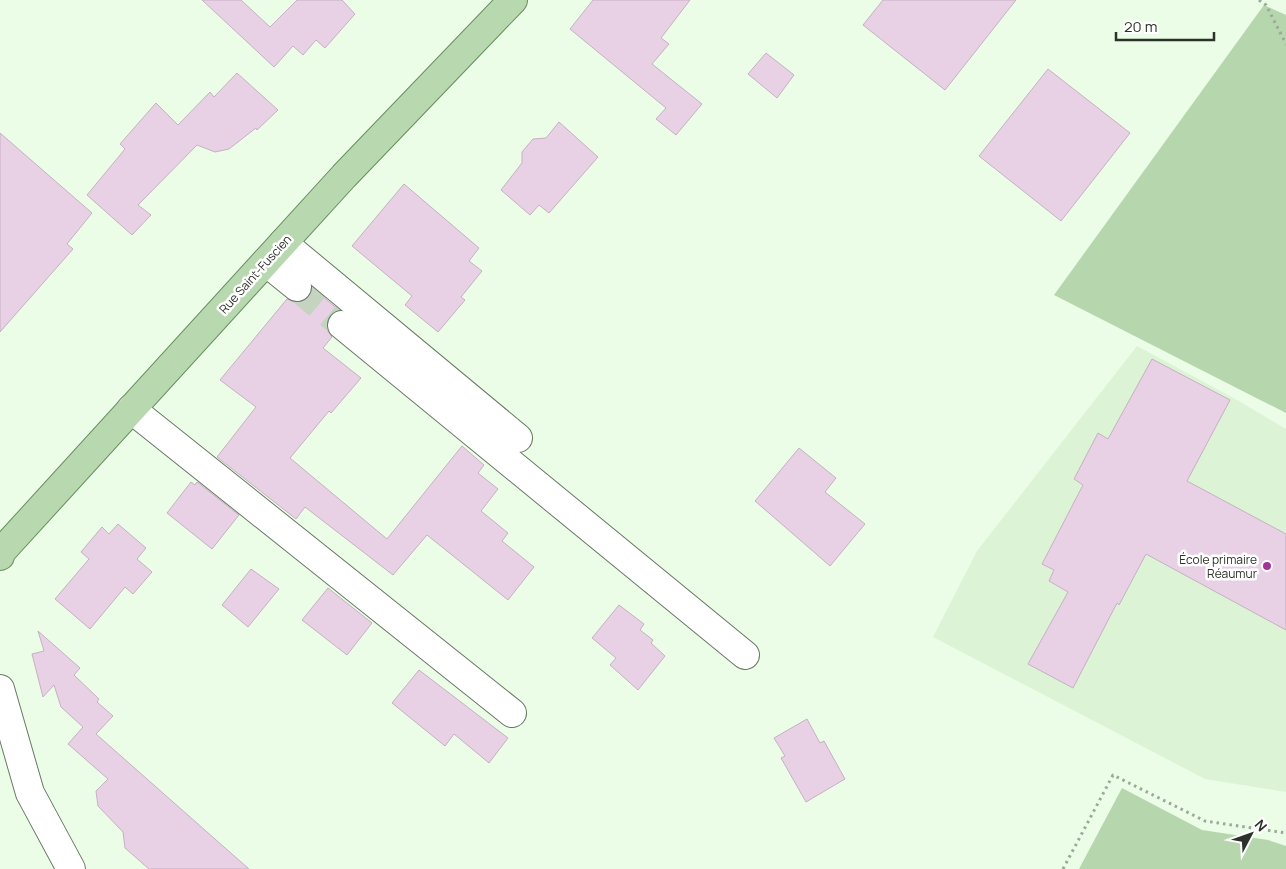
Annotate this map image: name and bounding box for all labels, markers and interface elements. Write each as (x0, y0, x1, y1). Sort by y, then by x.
scale bar (1116, 10, 1214, 42)
text: 20 m (1124, 16, 1157, 37)
street label: Rue Saint-Fuscien (215, 231, 295, 317)
place label: École primaire Réaumur (1179, 551, 1258, 582)
marker: École primaire Réaumur (1261, 560, 1273, 572)
north arrow (1226, 809, 1276, 859)
text: N (1251, 815, 1272, 835)

